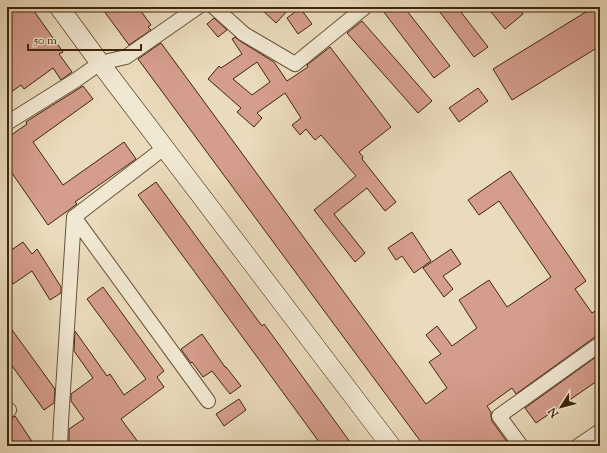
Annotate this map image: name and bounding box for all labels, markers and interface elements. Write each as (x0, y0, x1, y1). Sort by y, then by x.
scale bar (28, 26, 141, 52)
text: 50 m (33, 32, 57, 50)
north arrow (541, 387, 581, 427)
text: N (545, 404, 563, 421)

